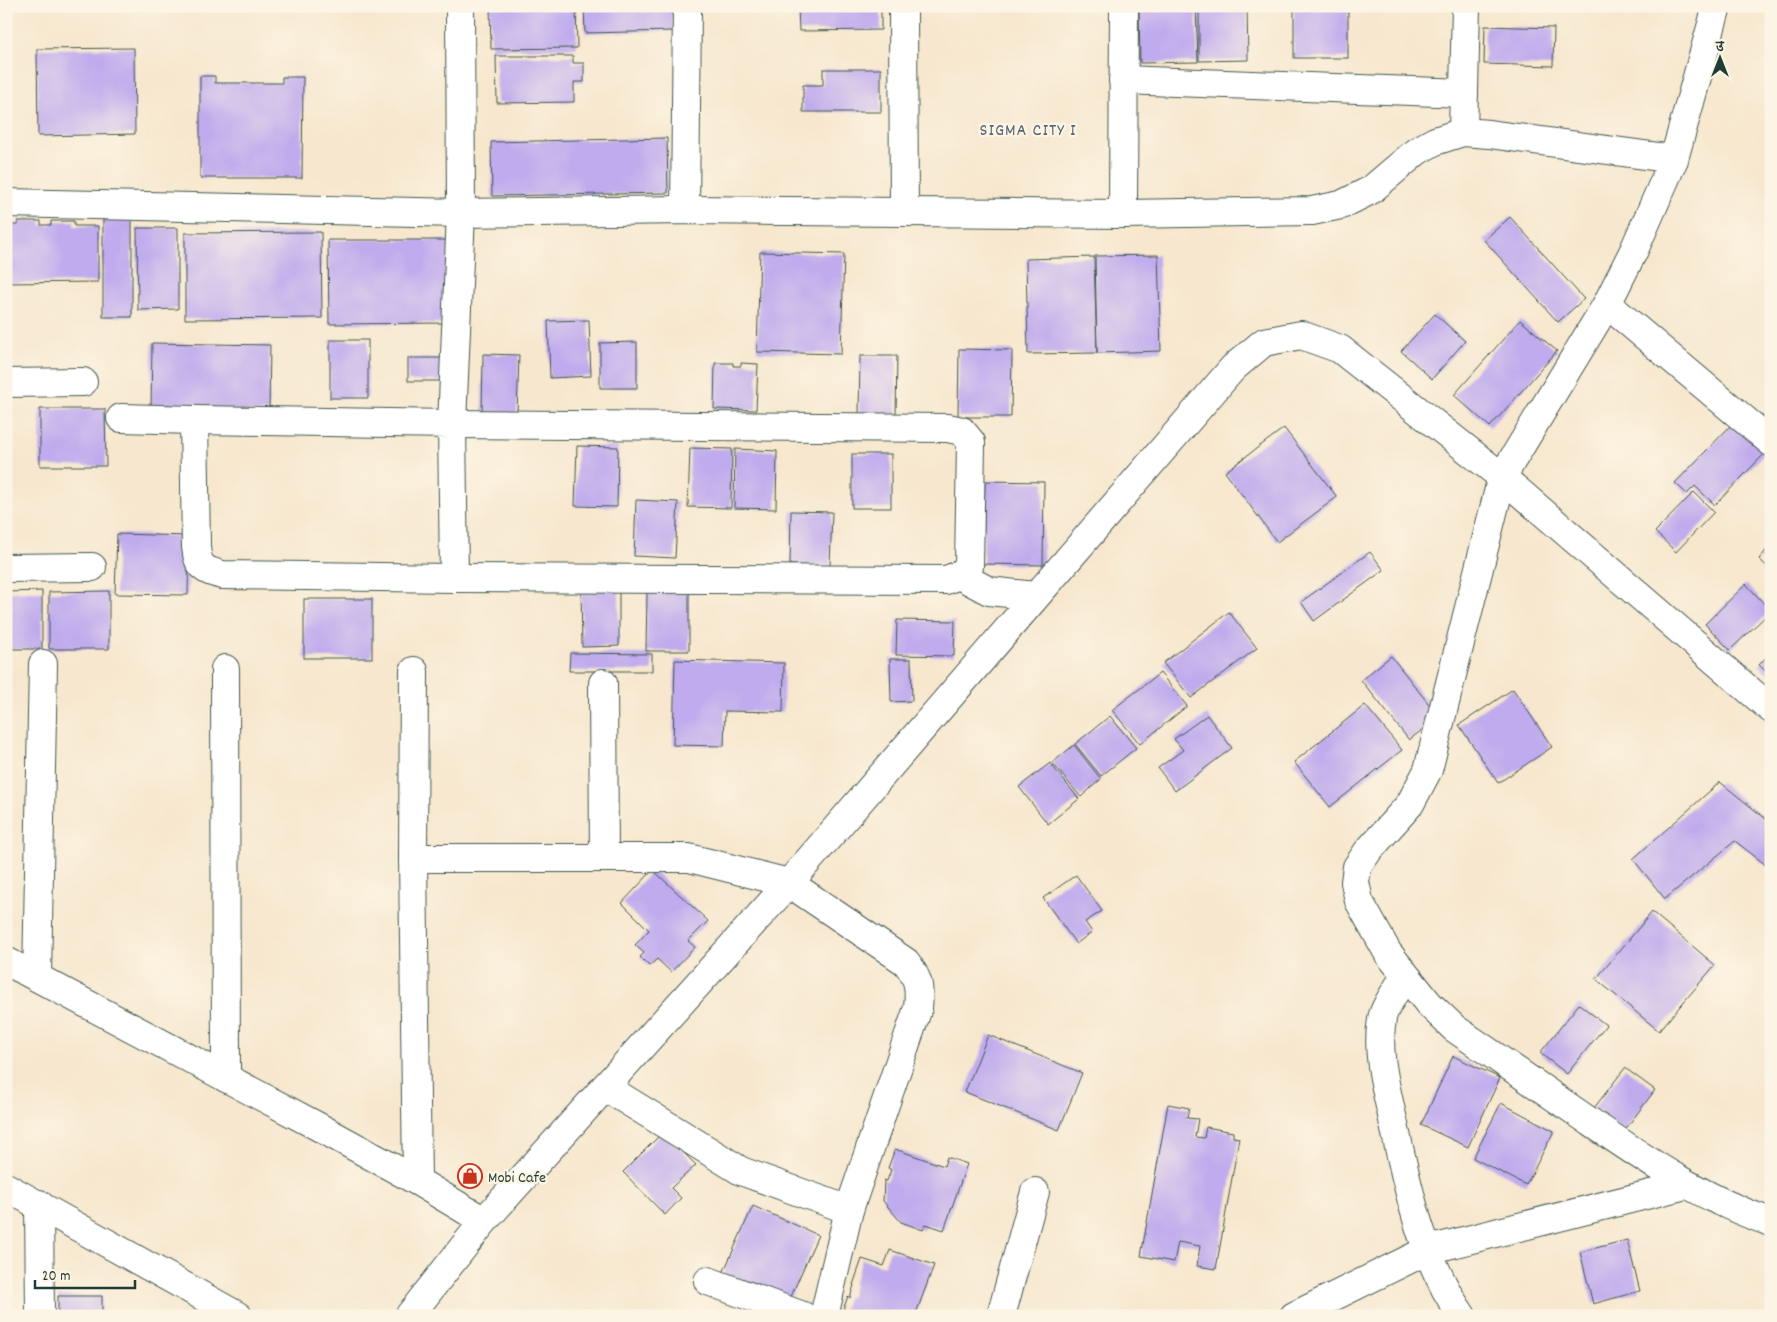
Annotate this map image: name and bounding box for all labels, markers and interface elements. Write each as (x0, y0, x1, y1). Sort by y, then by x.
north arrow (1694, 32, 1744, 82)
text: उ (1715, 37, 1725, 57)
district label: SIGMA CITY I (979, 119, 1077, 144)
shop icon: Mobi Cafe (457, 1163, 483, 1189)
place label: Mobi Cafe (488, 1167, 546, 1190)
scale bar (35, 1257, 135, 1289)
text: 20 m (42, 1266, 70, 1288)

